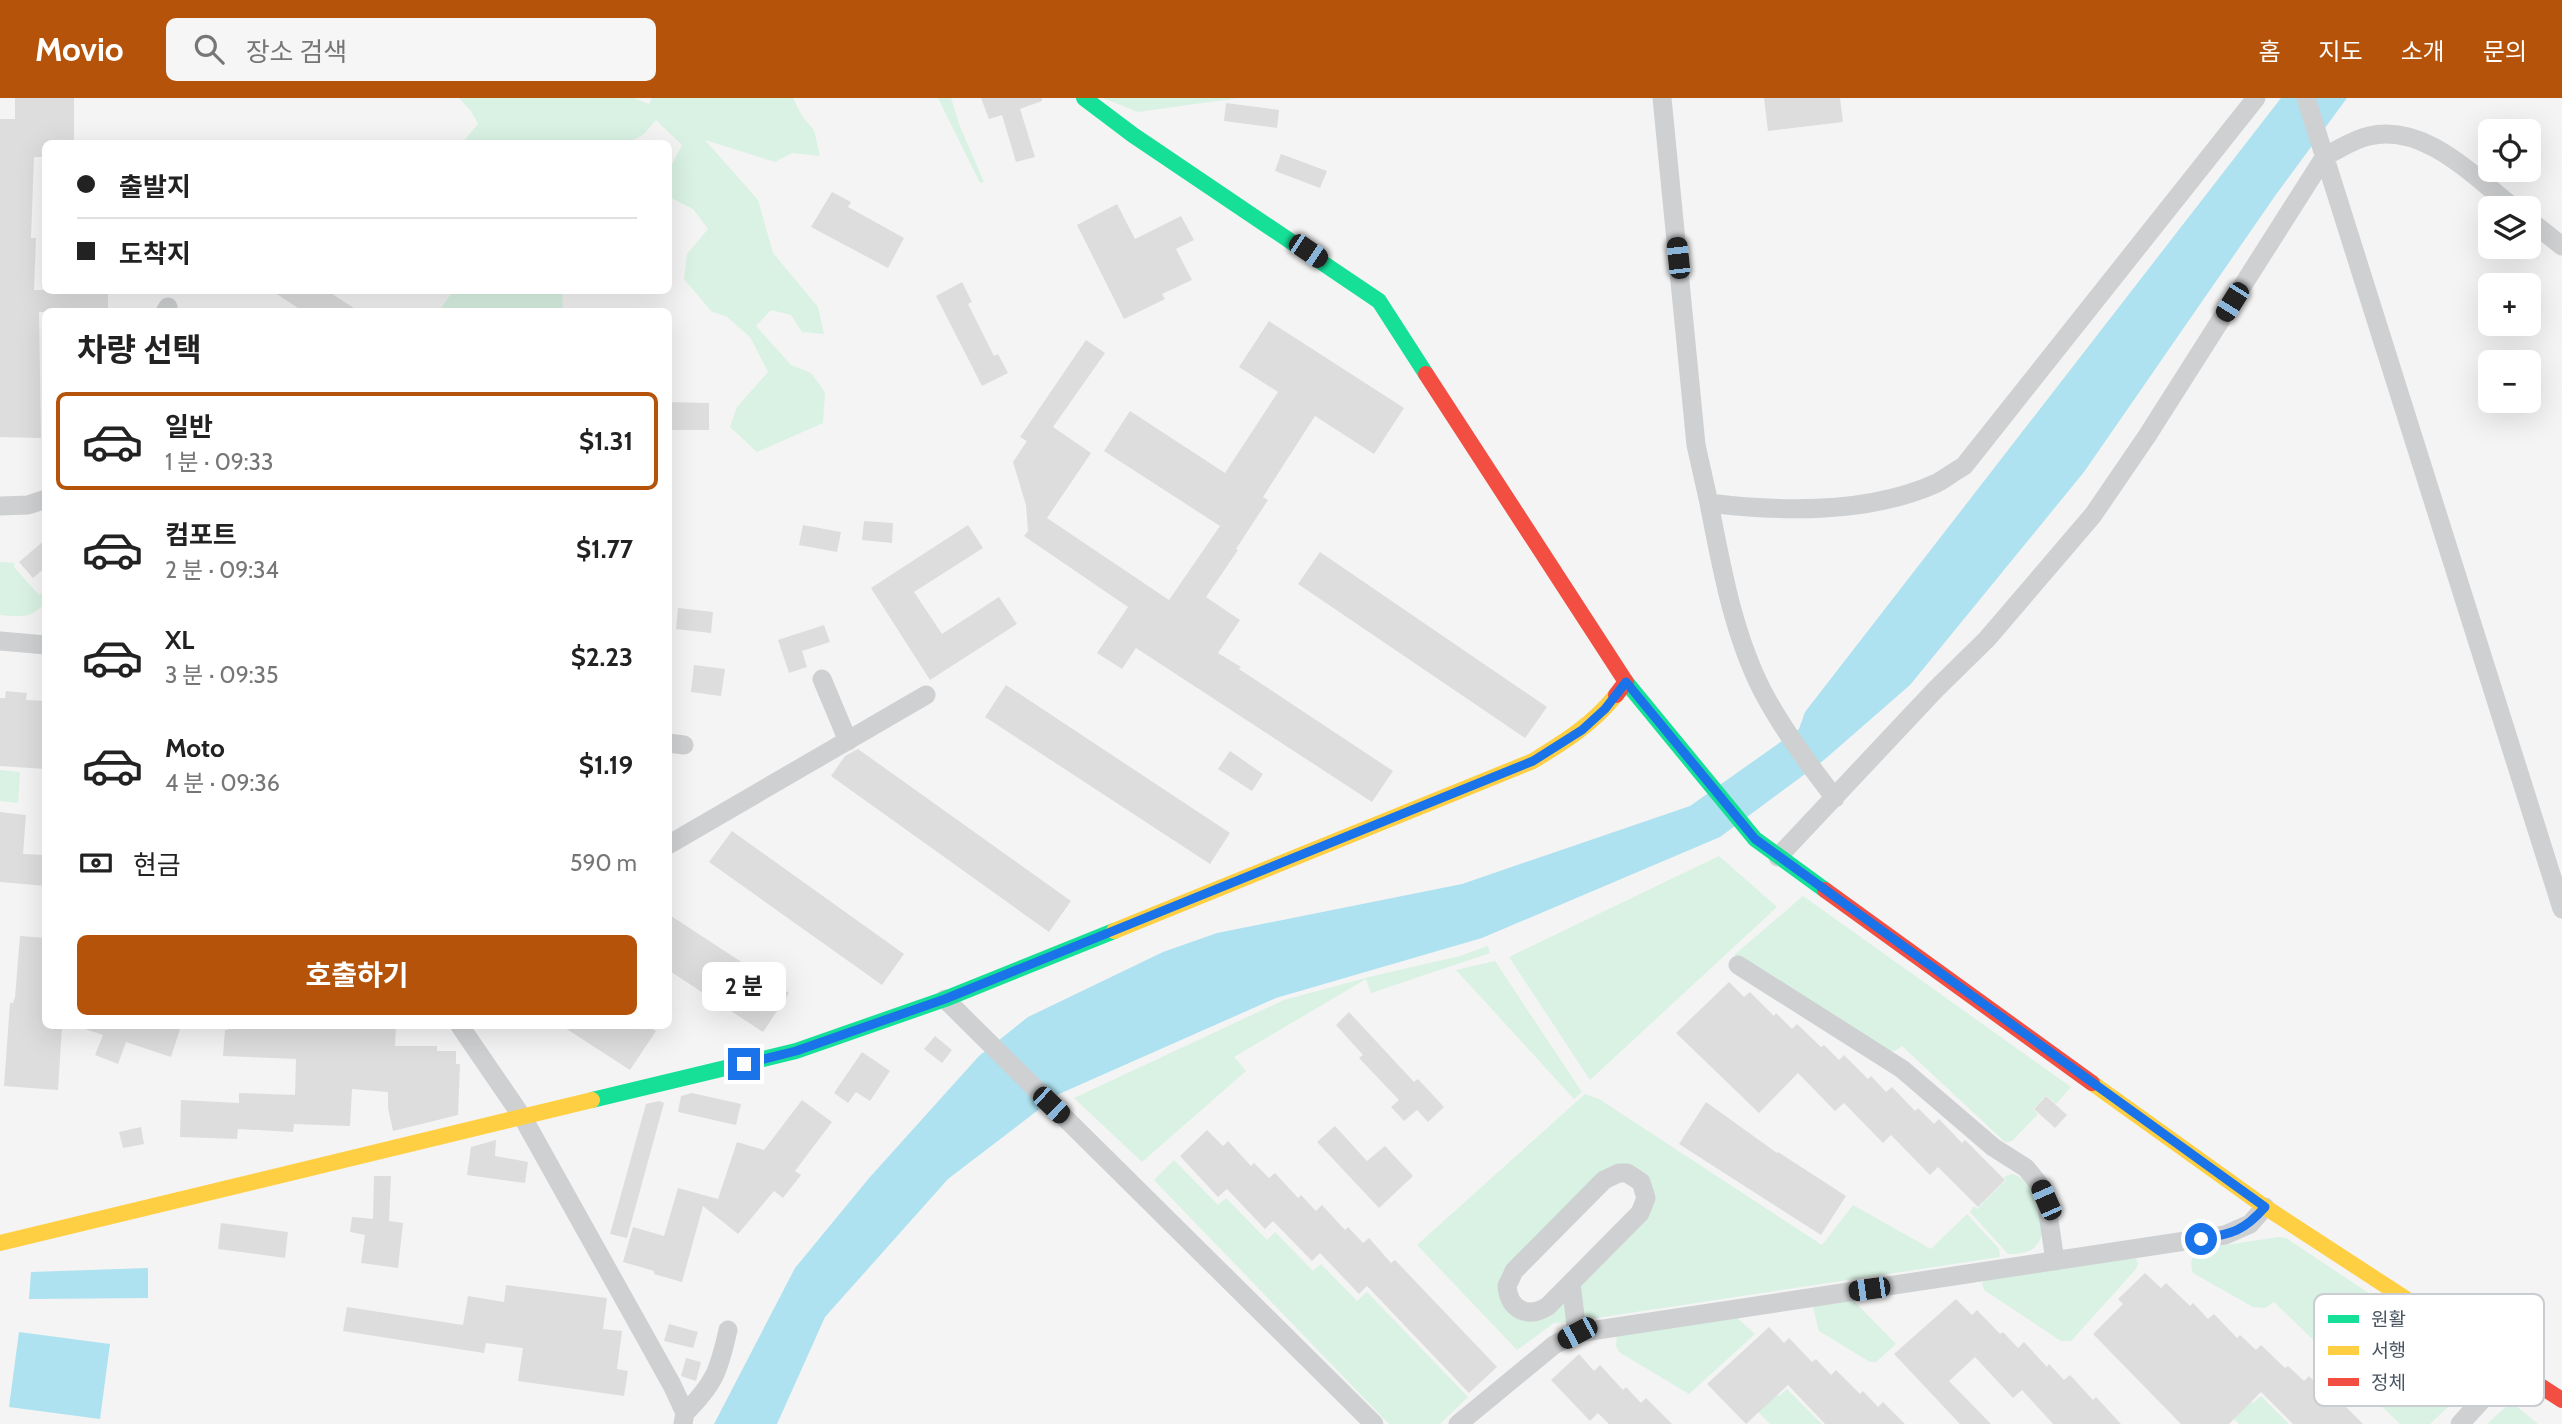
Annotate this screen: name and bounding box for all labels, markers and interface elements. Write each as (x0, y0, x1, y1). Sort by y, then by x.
search box (166, 18, 656, 81)
text: Movio (35, 29, 124, 69)
icon: search (190, 30, 228, 68)
text: 장소 검색 (246, 36, 347, 68)
text: 홈 (2258, 37, 2280, 66)
text: 지도 (2318, 37, 2363, 66)
text: 소개 (2401, 37, 2445, 66)
text: 문의 (2483, 37, 2527, 66)
map controls (2478, 119, 2541, 413)
button: locate (2478, 119, 2541, 182)
text: 출발지 (119, 171, 191, 203)
button: layers (2478, 196, 2541, 259)
car (1285, 231, 1332, 271)
car (1666, 236, 1691, 280)
text: 도착지 (119, 238, 191, 270)
button: + (2478, 273, 2541, 336)
car (2212, 279, 2253, 325)
text: 차량 선택 (77, 330, 202, 369)
button: − (2478, 350, 2541, 413)
icon: car (81, 410, 144, 473)
text: 일반 (165, 411, 213, 443)
text: $1.31 (579, 425, 633, 457)
text: 1 분 · 09:33 (165, 448, 273, 476)
icon: car (81, 518, 144, 581)
text: 컴포트 (165, 519, 237, 551)
text: $1.77 (576, 533, 633, 565)
text: 2 분 · 09:34 (165, 556, 279, 584)
text: XL (165, 624, 194, 656)
icon: car (81, 626, 144, 689)
text: $2.23 (571, 641, 633, 673)
text: 3 분 · 09:35 (165, 661, 278, 689)
text: Moto (165, 732, 225, 764)
icon: car (81, 734, 144, 797)
text: $1.19 (579, 749, 633, 781)
text: 4 분 · 09:36 (165, 769, 280, 797)
icon: cash (77, 844, 115, 882)
text: 현금 (133, 849, 181, 881)
text: 590 m (570, 849, 637, 877)
button: 호출하기 (77, 935, 637, 1015)
callout: 2 분 (702, 962, 786, 1012)
text: 2 분 (725, 972, 763, 1000)
route end (728, 1048, 760, 1080)
car (1029, 1083, 1074, 1127)
car (2028, 1177, 2065, 1223)
route start (2185, 1223, 2217, 1255)
car (1847, 1276, 1892, 1302)
legend (2314, 1294, 2544, 1406)
text: 원활 (2371, 1308, 2406, 1331)
car (1554, 1314, 1601, 1352)
text: 서행 (2371, 1339, 2406, 1362)
text: 정체 (2371, 1371, 2406, 1394)

